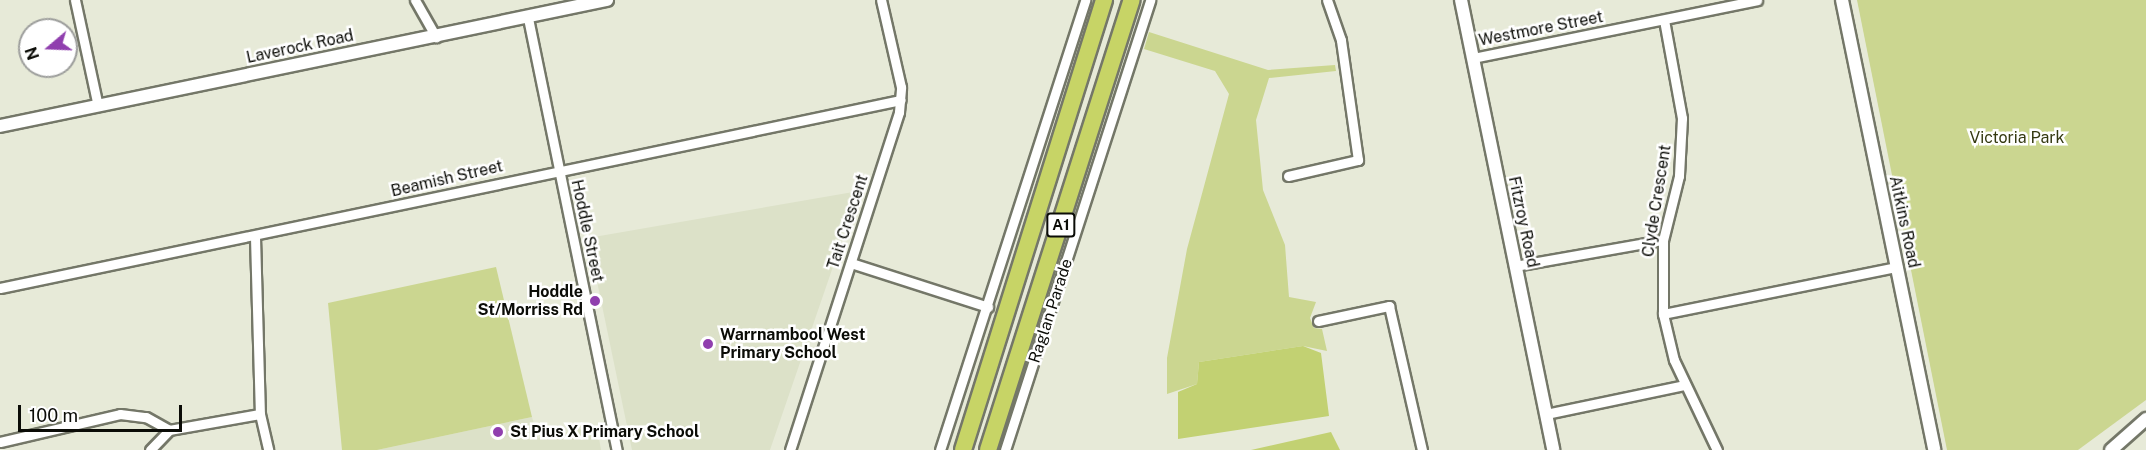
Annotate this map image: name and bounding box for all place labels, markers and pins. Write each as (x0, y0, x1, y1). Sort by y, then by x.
place label: Hoddle St/Morriss Rd (477, 282, 583, 320)
marker: Hoddle St/Morriss Rd (588, 294, 602, 308)
place label: Warrnambool West Primary School (720, 325, 866, 363)
marker: Warrnambool West Primary School (701, 337, 715, 351)
place label: St Pius X Primary School (510, 422, 699, 442)
marker: St Pius X Primary School (491, 425, 505, 439)

